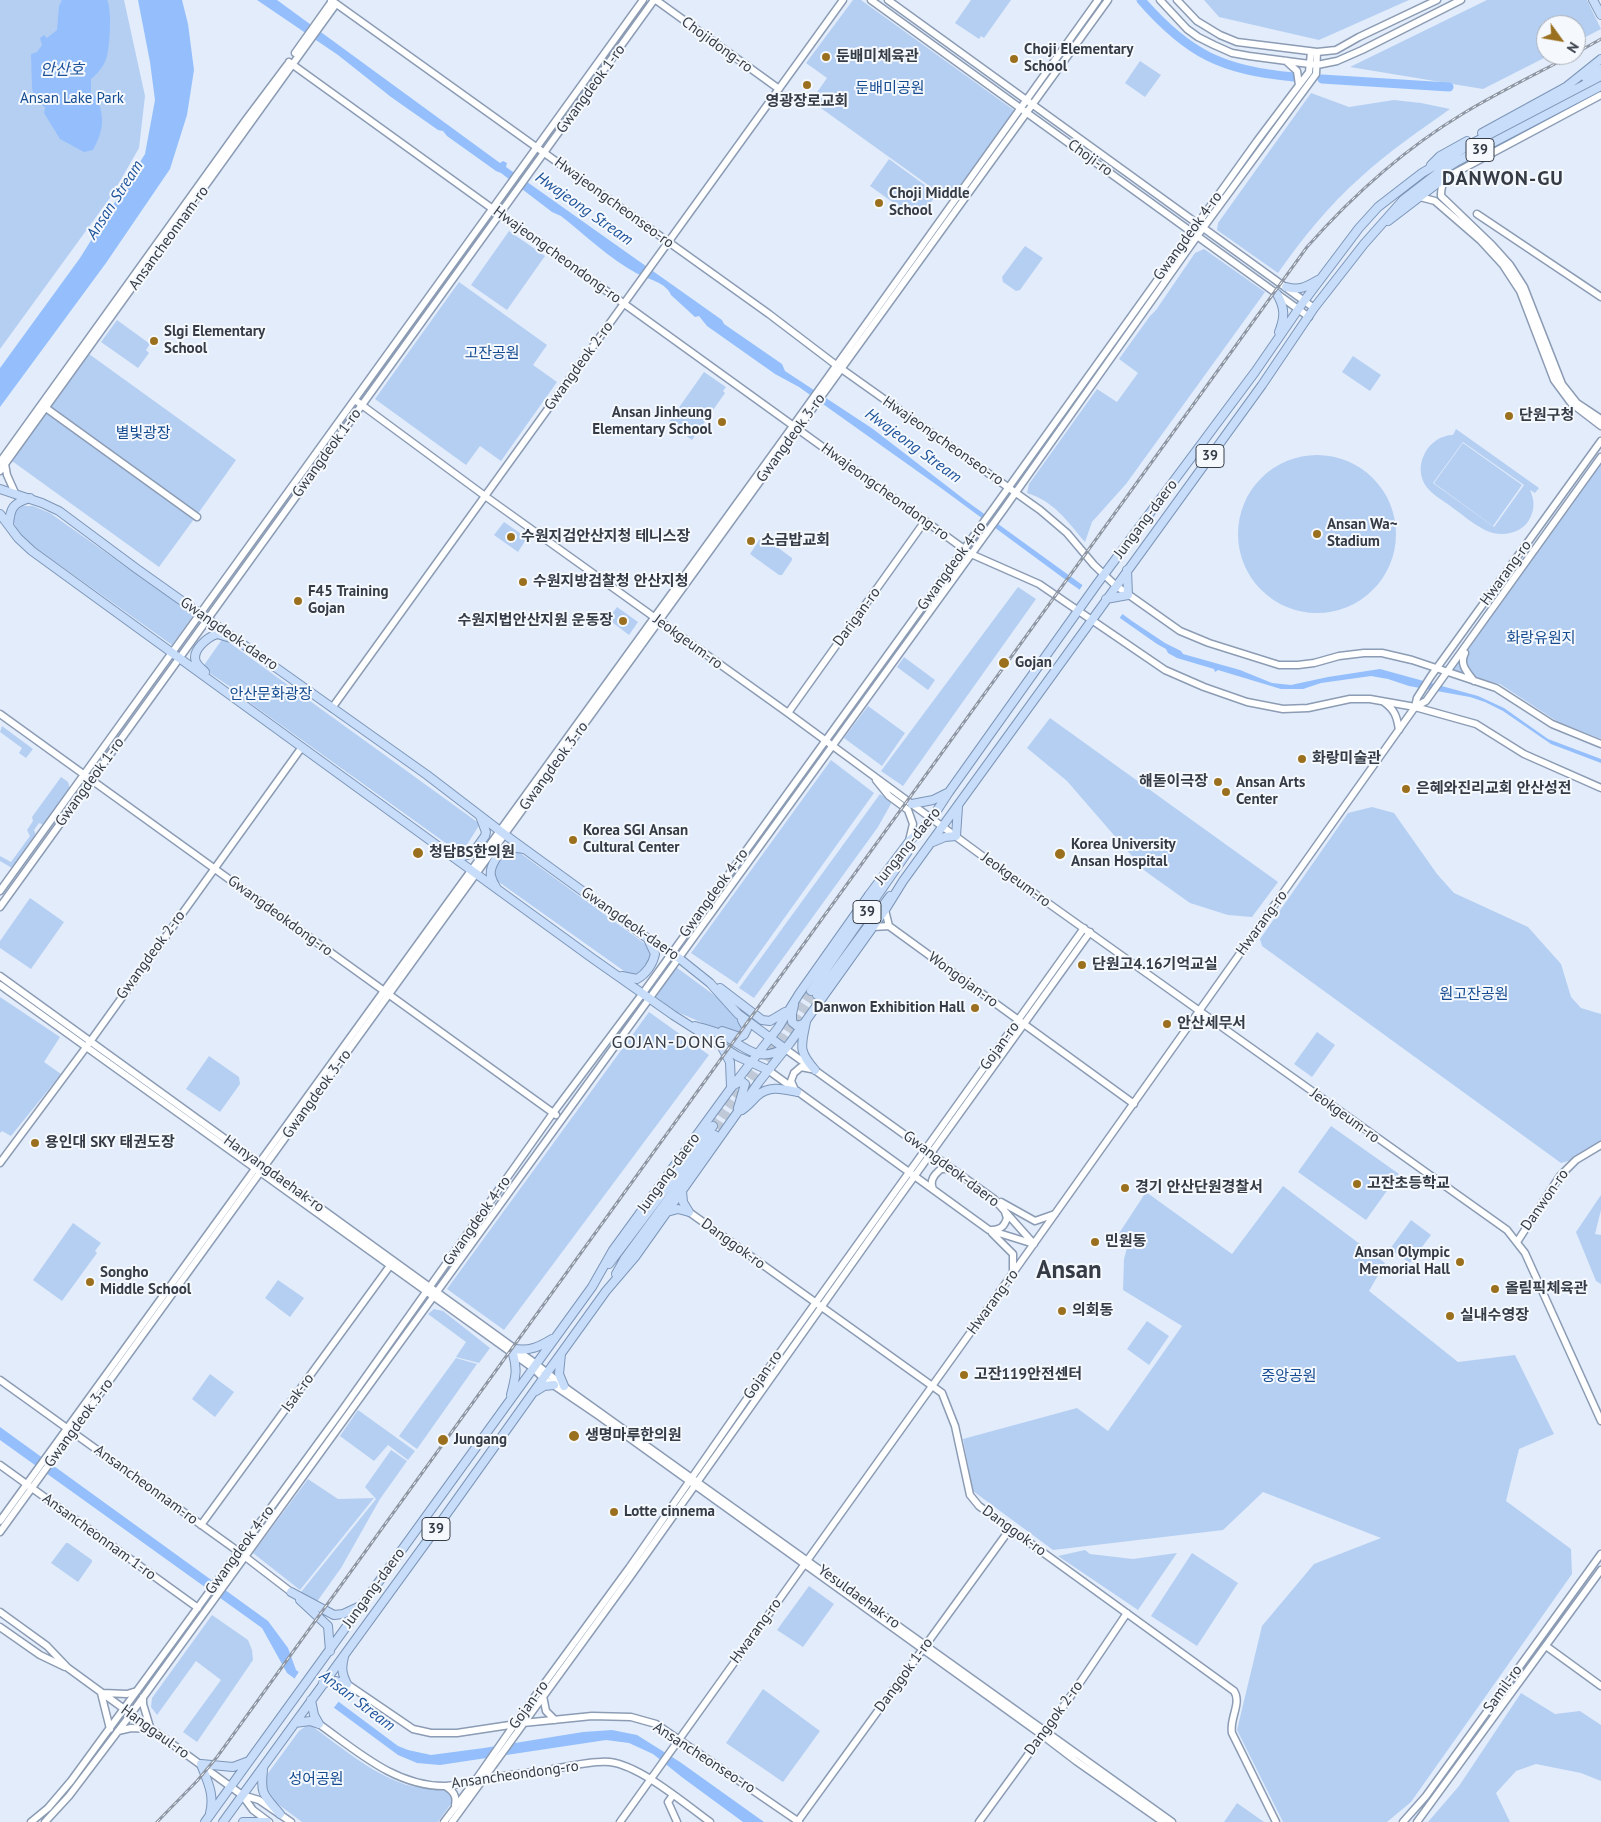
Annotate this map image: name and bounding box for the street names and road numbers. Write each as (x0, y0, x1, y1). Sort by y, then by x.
street label: Chojidong-ro (678, 13, 756, 77)
street label: Gwangdeok 1-ro (553, 41, 629, 137)
street label: Choji-ro (1064, 136, 1116, 180)
road number: 39 (1466, 138, 1494, 162)
street label: Hwajeongcheonseo-ro (551, 154, 677, 252)
street label: Ansancheonnam-ro (125, 183, 213, 293)
street label: Gwangdeok 4-ro (1150, 188, 1226, 284)
street label: Hwajeongcheondong-ro (489, 202, 625, 308)
street label: Gwangdeok 2-ro (541, 318, 617, 414)
street label: Gwangdeok 3-ro (753, 390, 829, 486)
street label: Hwajeongcheonseo-ro (879, 393, 1007, 489)
street label: Gwangdeok 1-ro (289, 405, 365, 501)
street label: Hwajeongcheondong-ro (817, 439, 953, 545)
road number: 39 (1196, 444, 1224, 468)
street label: Jungang-daero (1111, 476, 1181, 562)
street label: Gwangdeok 4-ro (914, 518, 990, 614)
street label: Hwarang-ro (1476, 537, 1536, 609)
street label: Darigan-ro (830, 584, 884, 650)
street label: Gwangdeok-daero (176, 593, 282, 675)
street label: Jeokgeum-ro (650, 611, 726, 673)
street label: Gwangdeok 3-ro (516, 718, 592, 814)
street label: Gwangdeok 1-ro (52, 734, 128, 830)
street label: Jungang-daero (871, 804, 945, 888)
street label: Gwangdeok 4-ro (676, 845, 752, 941)
street label: Jeokgeum-ro (978, 849, 1054, 911)
street label: Gwangdeokdong-ro (224, 872, 336, 960)
street label: Gwangdeok-daero (577, 883, 683, 965)
street label: Hwarang-ro (1232, 887, 1292, 959)
road number: 39 (853, 900, 881, 924)
street label: Gwangdeok 2-ro (113, 907, 189, 1003)
street label: Wongojan-ro (924, 949, 1002, 1011)
street label: Gojan-ro (976, 1018, 1024, 1074)
street label: Gwangdeok 3-ro (279, 1046, 355, 1142)
street label: Jeokgeum-ro (1307, 1085, 1383, 1147)
street label: Gwangdeok-daero (899, 1127, 1003, 1211)
street label: Jungang-daero (634, 1130, 704, 1216)
street label: Hanyangdaehak-ro (220, 1131, 328, 1217)
street label: Danwon-ro (1517, 1166, 1573, 1234)
street label: Gwangdeok 4-ro (439, 1173, 515, 1269)
street label: Danggok-ro (698, 1215, 768, 1273)
street label: Hwarang-ro (963, 1266, 1023, 1338)
street label: Gojan-ro (740, 1347, 786, 1403)
street label: Isak-ro (278, 1370, 318, 1416)
street label: Gwangdeok 3-ro (41, 1375, 117, 1471)
street label: Ansancheonnam-ro (91, 1441, 201, 1529)
street label: Ansancheonnam 1-ro (39, 1490, 159, 1584)
street label: Gwangdeok 4-ro (202, 1502, 278, 1598)
street label: Danggok-ro (979, 1502, 1049, 1560)
road number: 39 (422, 1518, 450, 1540)
street label: Jungang-daero (339, 1545, 409, 1631)
street label: Yesuldaehak-ro (814, 1561, 904, 1633)
street label: Hwarang-ro (726, 1595, 786, 1667)
street label: Danggok 1-ro (871, 1634, 937, 1716)
street label: Samil-ro (1480, 1662, 1526, 1716)
street label: Gojan-ro (505, 1677, 553, 1733)
street label: Danggok 2-ro (1021, 1677, 1087, 1759)
street label: Hanggaul-ro (117, 1701, 193, 1763)
street label: Ansancheonseo-ro (650, 1718, 758, 1798)
street label: Ansancheondong-ro (450, 1757, 580, 1793)

